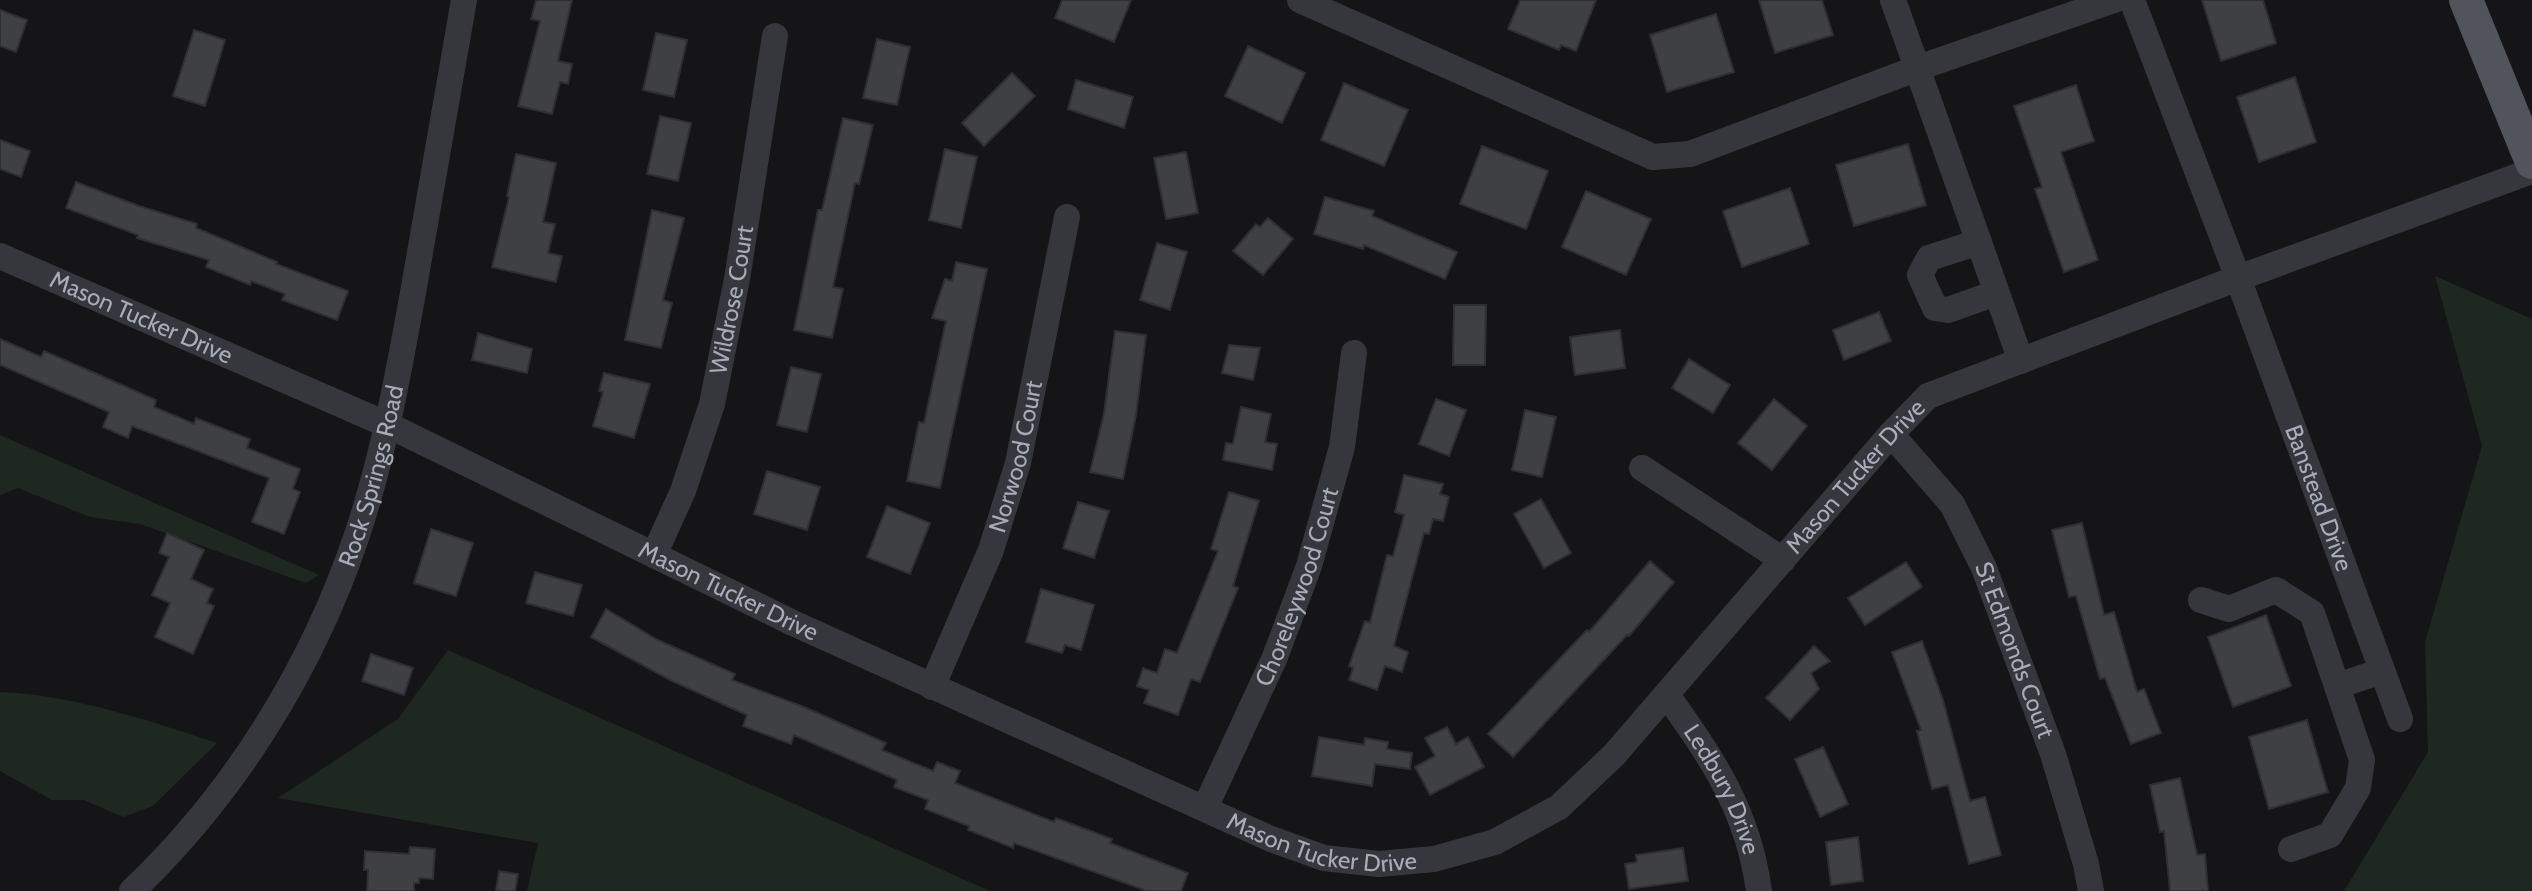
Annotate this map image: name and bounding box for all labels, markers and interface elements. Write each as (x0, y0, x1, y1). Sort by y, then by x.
street label: Wildrose Court (703, 223, 759, 377)
street label: Mason Tucker Drive (46, 265, 237, 370)
street label: Norwood Court (982, 378, 1048, 536)
street label: Rock Springs Road (332, 383, 409, 571)
street label: Mason Tucker Drive (1779, 393, 1931, 559)
street label: Banstead Drive (2279, 421, 2359, 575)
street label: Choreleywood Court (1248, 484, 1344, 691)
street label: Mason Tucker Drive (634, 535, 823, 647)
street label: St Edmonds Court (1969, 558, 2061, 742)
street label: Ledbury Drive (1678, 719, 1766, 857)
street label: Mason Tucker Drive (1223, 806, 1418, 878)

